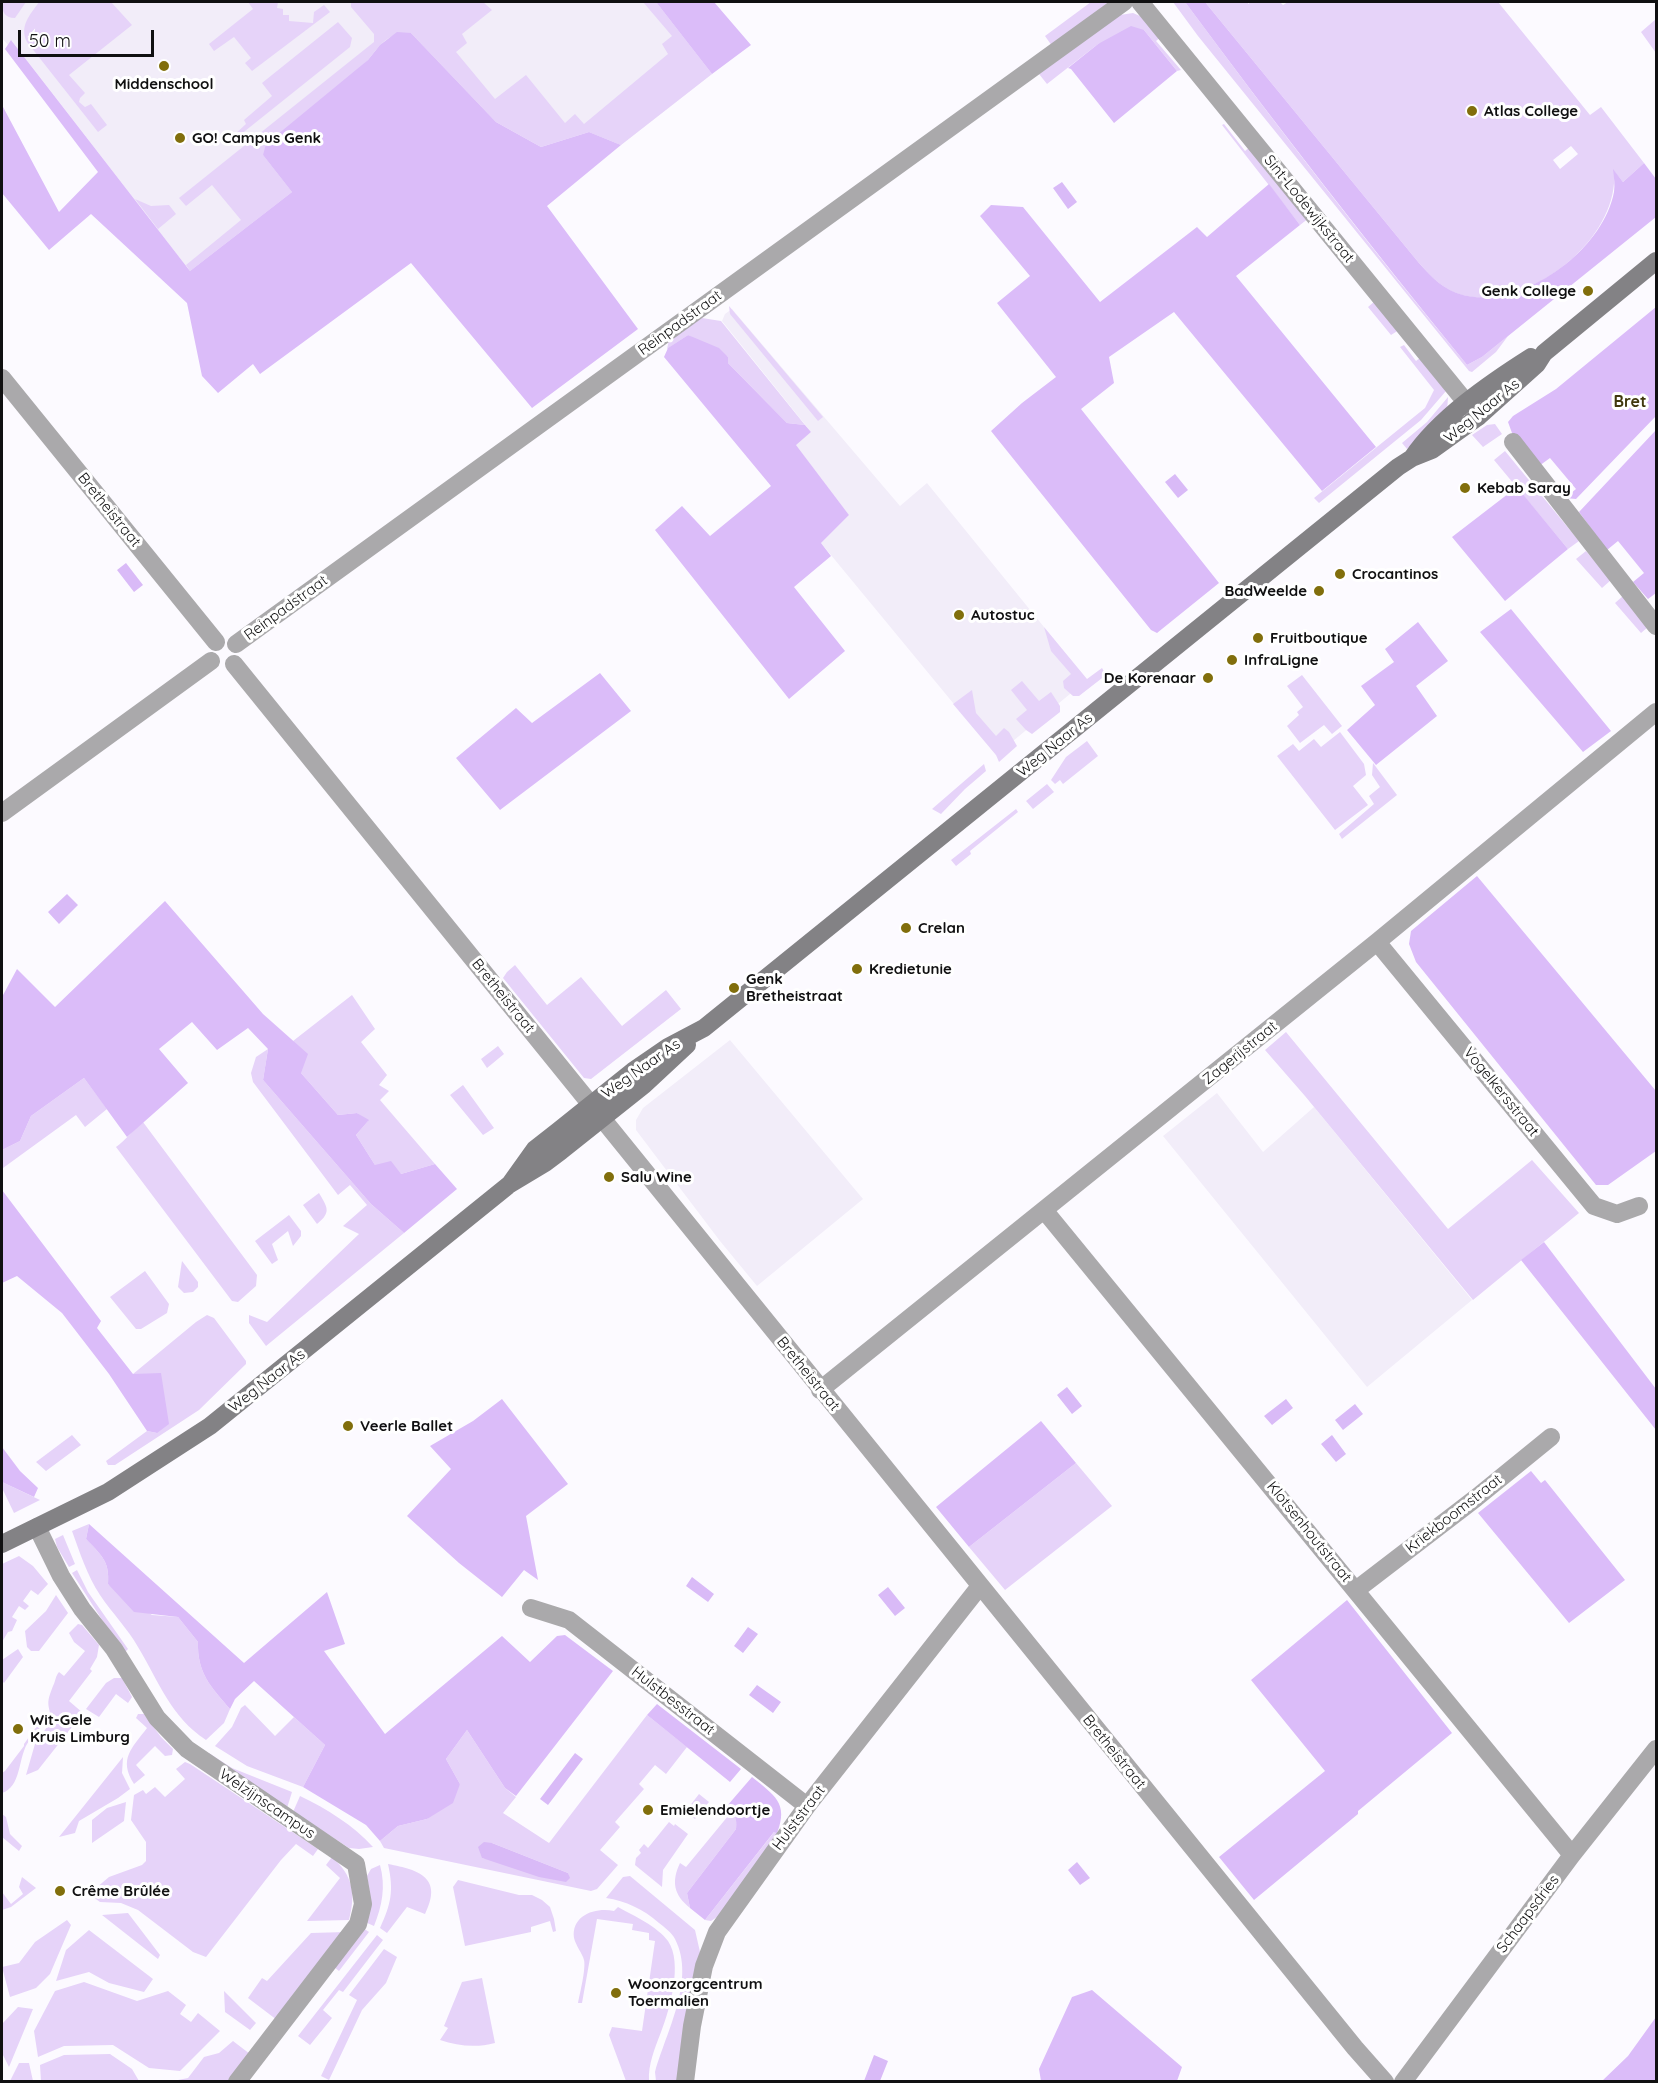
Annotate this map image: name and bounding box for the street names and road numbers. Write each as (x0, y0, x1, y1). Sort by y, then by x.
street label: Sint-Lodewijkstraat (1260, 151, 1358, 267)
street label: Reinpadstraat (635, 287, 725, 359)
street label: Weg Naar As (1441, 375, 1523, 447)
street label: Bretheistraat (74, 469, 144, 551)
street label: Reinpadstraat (241, 572, 331, 644)
street label: Weg Naar As (1014, 709, 1096, 781)
street label: Bretheistraat (468, 955, 538, 1037)
street label: Zagerijstraat (1199, 1018, 1281, 1088)
street label: Weg Naar As (598, 1035, 684, 1103)
street label: Vogelkersstraat (1459, 1044, 1543, 1140)
street label: Bretheistraat (773, 1333, 843, 1415)
street label: Weg Naar As (225, 1346, 309, 1416)
street label: Kriekboomstraat (1402, 1471, 1506, 1557)
street label: Klotsenhoutstraat (1263, 1478, 1355, 1586)
street label: Hulstbesstraat (628, 1663, 718, 1739)
street label: Bretheistraat (1079, 1711, 1149, 1793)
street label: Welzijnscampus (216, 1765, 318, 1843)
street label: Hulststraat (769, 1782, 829, 1854)
street label: Schaapsdries (1493, 1872, 1563, 1956)

